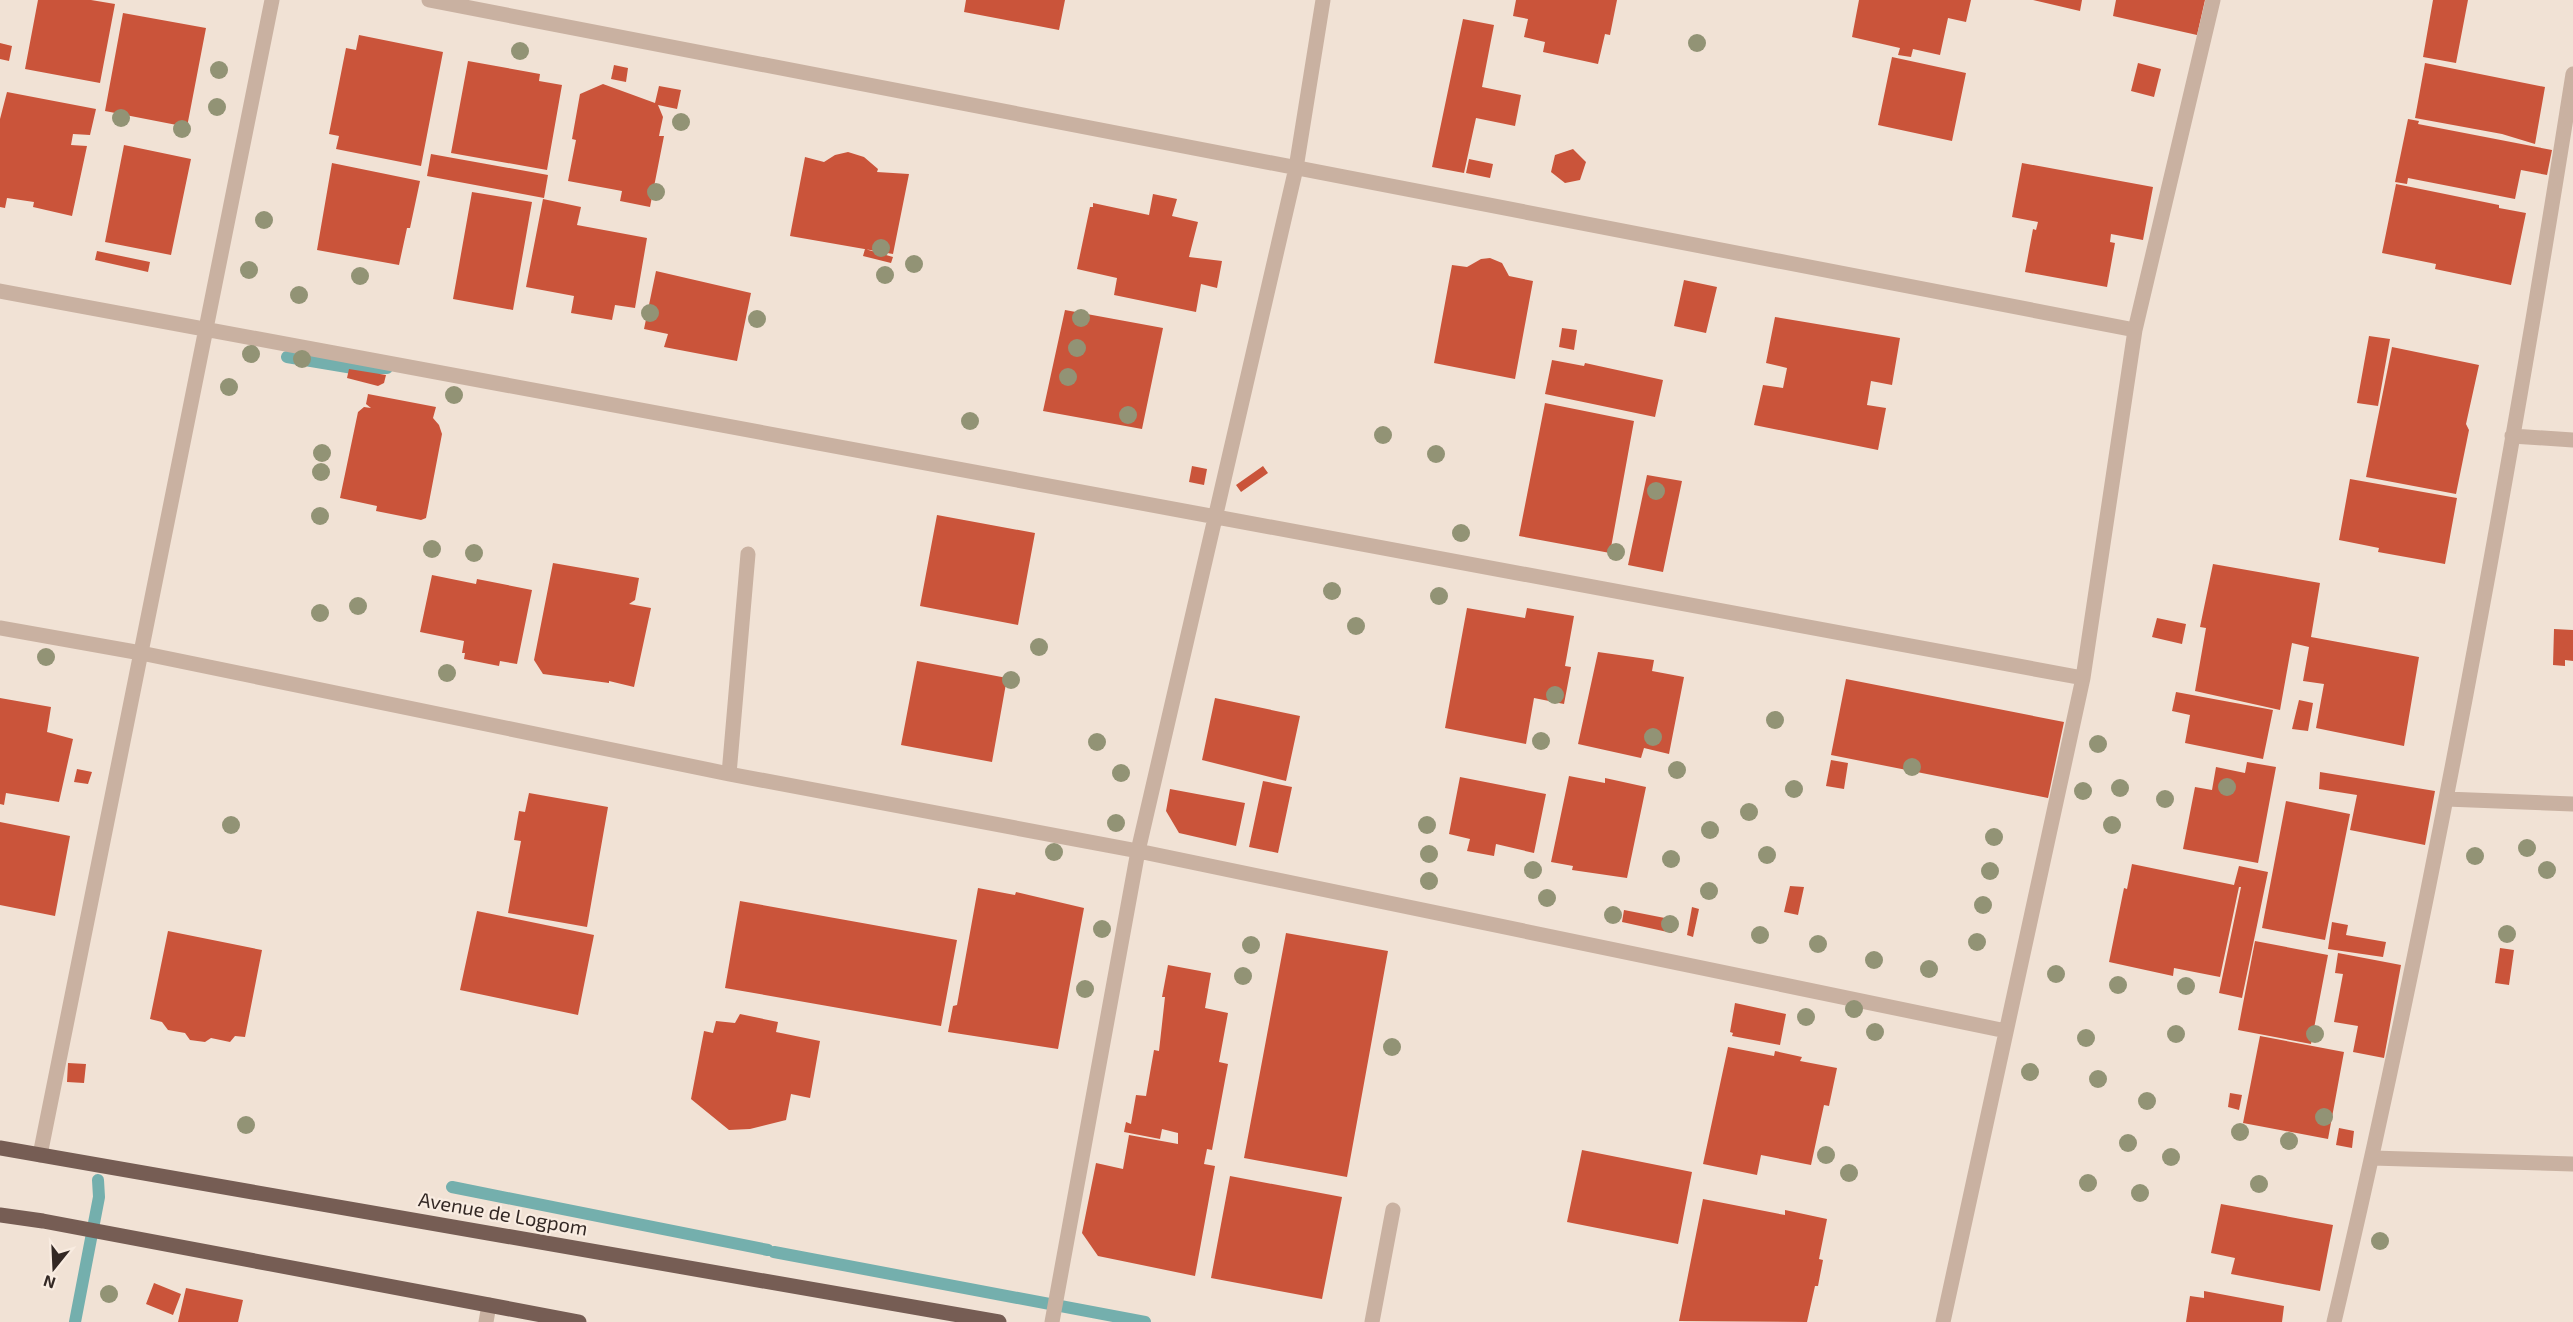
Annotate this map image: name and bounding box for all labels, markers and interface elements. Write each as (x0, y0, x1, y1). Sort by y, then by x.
street label: Avenue de Logpom (417, 1186, 590, 1240)
north arrow (24, 1238, 84, 1298)
text: N (41, 1272, 58, 1294)

